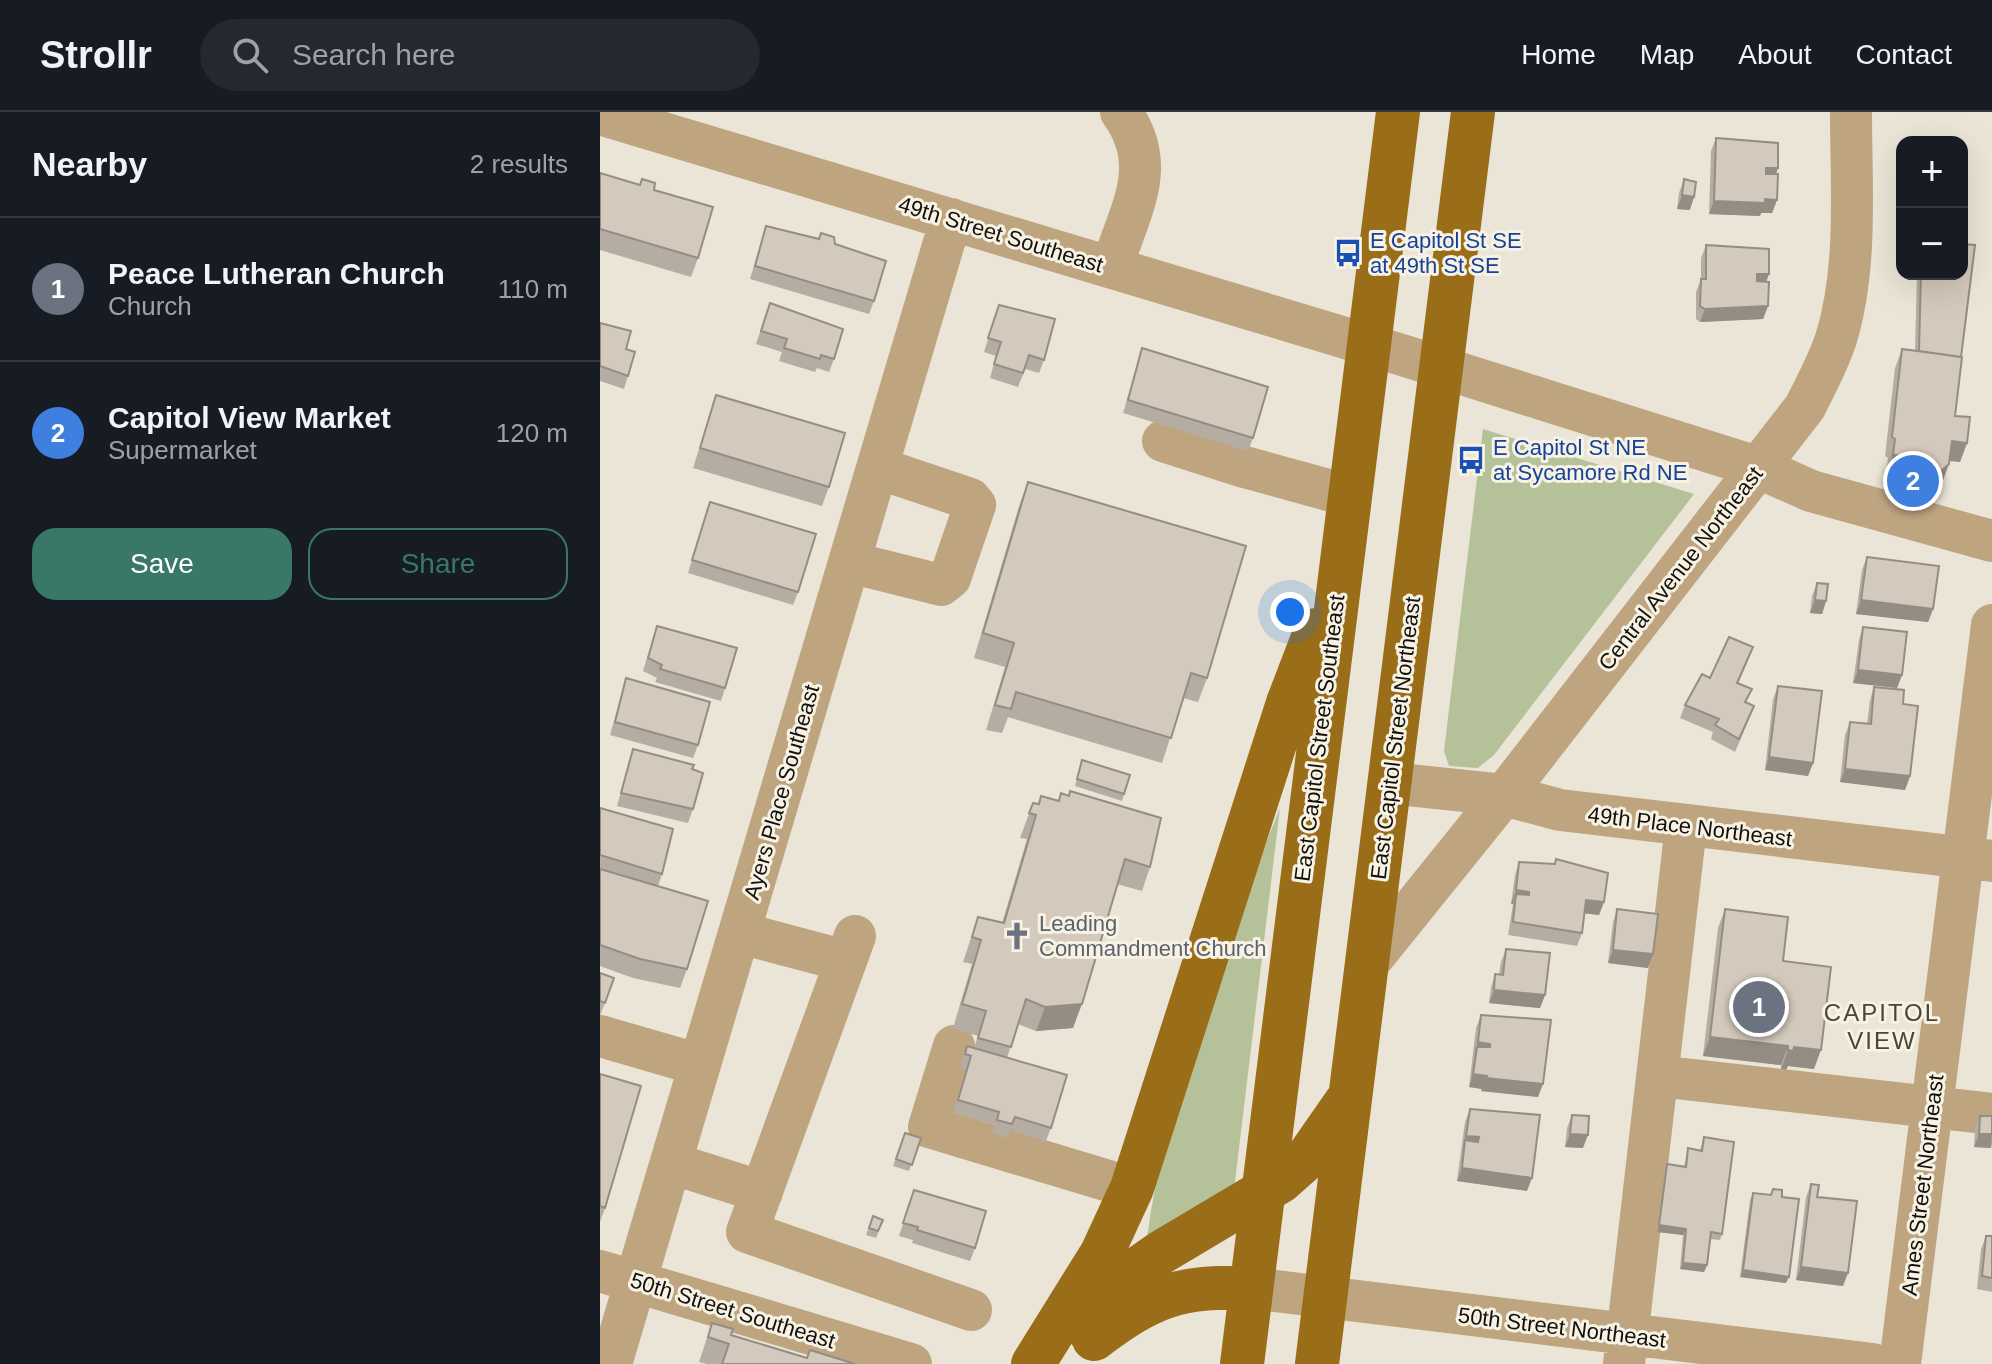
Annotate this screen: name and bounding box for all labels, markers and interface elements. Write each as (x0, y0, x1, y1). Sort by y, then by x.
search box (200, 19, 760, 91)
icon: search (228, 33, 272, 77)
text: Strollr (40, 34, 152, 76)
text: Search here (292, 38, 455, 71)
text: Home (1521, 39, 1596, 70)
text: Map (1640, 39, 1694, 70)
text: About (1738, 39, 1812, 70)
text: Contact (1856, 39, 1952, 70)
map controls (1896, 136, 1968, 280)
button: + (1896, 136, 1968, 208)
text: Nearby (32, 145, 147, 183)
text: 2 results (470, 149, 568, 179)
street label: 49th Street Southeast (895, 191, 1106, 278)
button: − (1896, 208, 1968, 280)
place label: E Capitol St SE at 49th St SE (1370, 228, 1522, 278)
bus stop icon: E Capitol St SE at 49th St SE (1333, 238, 1363, 268)
text: Peace Lutheran Church (108, 257, 445, 290)
text: 1 (51, 274, 65, 304)
text: 110 m (498, 274, 568, 304)
text: Church (108, 291, 192, 321)
text: Capitol View Market (108, 401, 391, 434)
text: 2 (51, 418, 65, 448)
text: 120 m (496, 418, 568, 448)
text: Supermarket (108, 435, 257, 465)
place label: E Capitol St NE at Sycamore Rd NE (1493, 435, 1687, 485)
bus stop icon: E Capitol St NE at Sycamore Rd NE (1456, 445, 1486, 475)
pin: 2 (1887, 451, 1939, 511)
street label: Central Avenue Northeast (1593, 462, 1768, 675)
button: Save (32, 528, 292, 600)
button: Share (308, 528, 568, 600)
your location (1270, 592, 1310, 632)
street label: East Capitol Street Southeast (1290, 593, 1349, 883)
street label: East Capitol Street Northeast (1366, 595, 1425, 881)
street label: Ayers Place Southeast (739, 682, 824, 902)
street label: 49th Place Northeast (1586, 802, 1793, 851)
place label: Leading Commandment Church (1039, 911, 1266, 961)
church icon: Leading Commandment Church (1002, 921, 1032, 951)
pin: 1 (1733, 977, 1785, 1037)
district label: CAPITOL VIEW (1824, 999, 1940, 1054)
street label: Ames Street Northeast (1897, 1073, 1948, 1297)
street label: 50th Street Southeast (627, 1267, 838, 1354)
street label: 50th Street Northeast (1457, 1302, 1667, 1353)

